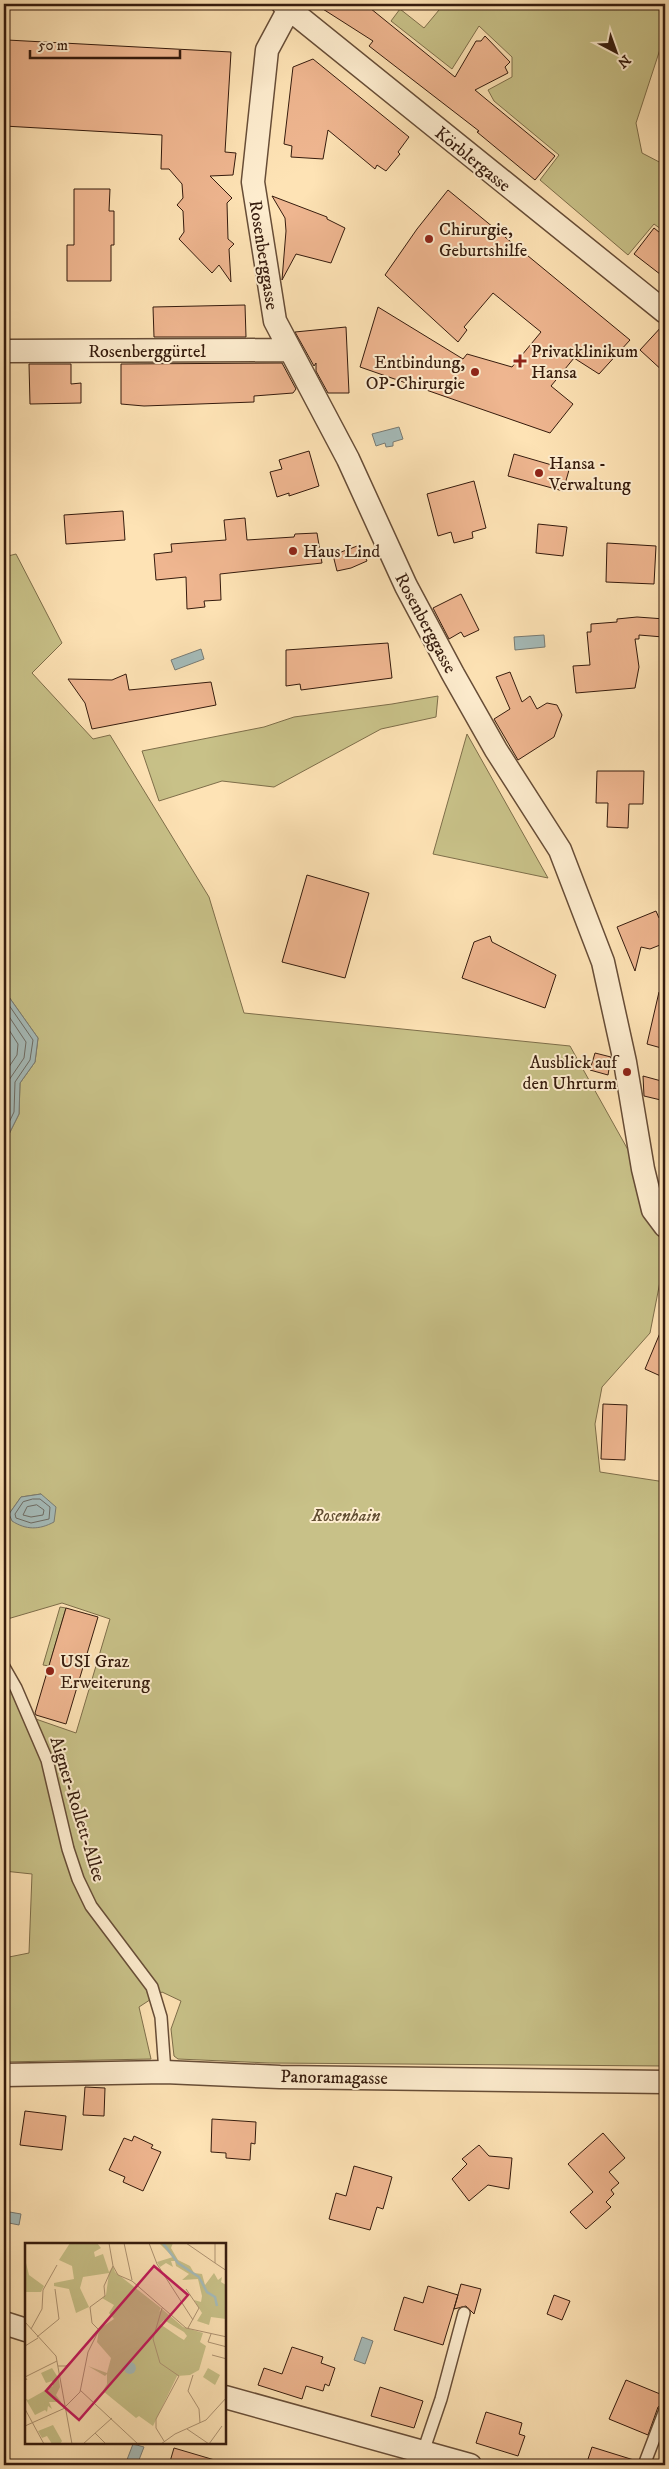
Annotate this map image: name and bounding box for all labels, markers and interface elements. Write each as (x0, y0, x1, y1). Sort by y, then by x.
scale bar (30, 28, 180, 60)
north arrow (592, 28, 642, 78)
text: 50 m (38, 36, 68, 55)
text: N (613, 50, 634, 72)
street label: Körblergasse (430, 122, 515, 197)
street label: Rosenberggasse (243, 199, 283, 312)
place label: Chirurgie, Geburtshilfe (439, 219, 527, 262)
marker: Chirurgie, Geburtshilfe (423, 233, 435, 245)
street label: Rosenberggürtel (88, 341, 206, 363)
place label: Privatklinikum Hansa (531, 341, 638, 384)
place label: Entbindung, OP-Chirurgie (366, 352, 465, 395)
marker: Privatklinikum Hansa (513, 354, 527, 368)
marker: Entbindung, OP-Chirurgie (469, 366, 481, 378)
place label: Hansa - Verwaltung (548, 453, 631, 496)
marker: Hansa - Verwaltung (533, 467, 545, 479)
place label: Haus Lind (303, 541, 380, 563)
marker: Haus Lind (287, 545, 299, 557)
street label: Rosenberggasse (389, 569, 461, 678)
place label: Ausblick auf den Uhrturm (523, 1052, 620, 1095)
marker: Ausblick auf den Uhrturm (621, 1066, 633, 1078)
park label: Rosenhain (311, 1505, 380, 1527)
place label: USI Graz Erweiterung (60, 1651, 150, 1694)
marker: USI Graz Erweiterung (44, 1665, 56, 1677)
street label: Aigner-Rollett-Allee (45, 1734, 110, 1884)
street label: Panoramagasse (280, 2066, 388, 2090)
inset map (25, 2243, 226, 2444)

